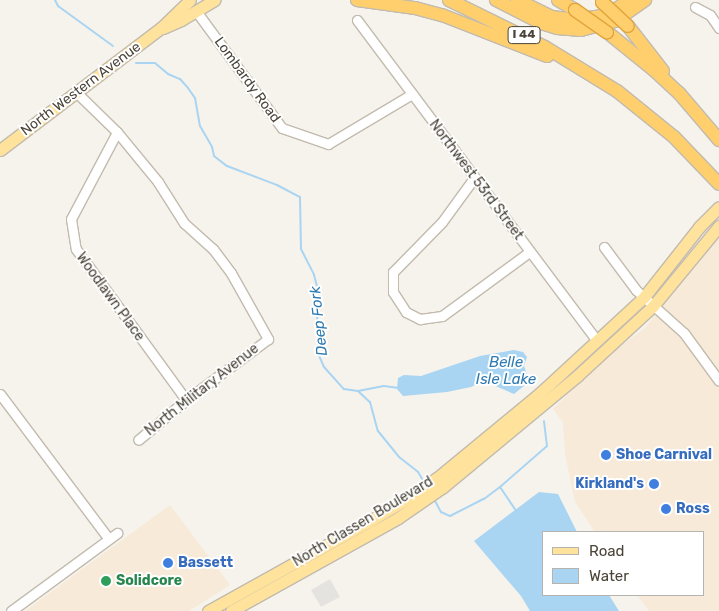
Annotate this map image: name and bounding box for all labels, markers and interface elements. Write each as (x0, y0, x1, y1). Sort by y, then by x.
road number: I 44 (506, 26, 542, 44)
street label: Lombardy Road (210, 34, 284, 126)
street label: North Western Avenue (18, 38, 144, 140)
street label: Northwest 53rd Street (425, 117, 527, 243)
street label: Woodlawn Place (72, 249, 148, 345)
water label: Deep Fork (306, 285, 332, 357)
street label: North Military Avenue (141, 340, 263, 440)
water label: Belle Isle Lake (476, 353, 536, 388)
place label: Shoe Carnival (616, 447, 712, 463)
marker: Shoe Carnival (600, 449, 612, 461)
street label: North Classen Boulevard (290, 473, 436, 571)
place label: Kirkland's (575, 476, 644, 492)
marker: Kirkland's (648, 478, 660, 490)
place label: Ross (676, 501, 710, 517)
marker: Ross (660, 503, 672, 515)
legend (542, 531, 704, 596)
text: Road (589, 542, 625, 560)
place label: Bassett (178, 555, 233, 571)
marker: Bassett (162, 557, 174, 569)
text: Water (589, 567, 629, 585)
place label: Solidcore (116, 573, 182, 589)
marker: Solidcore (100, 575, 112, 587)

